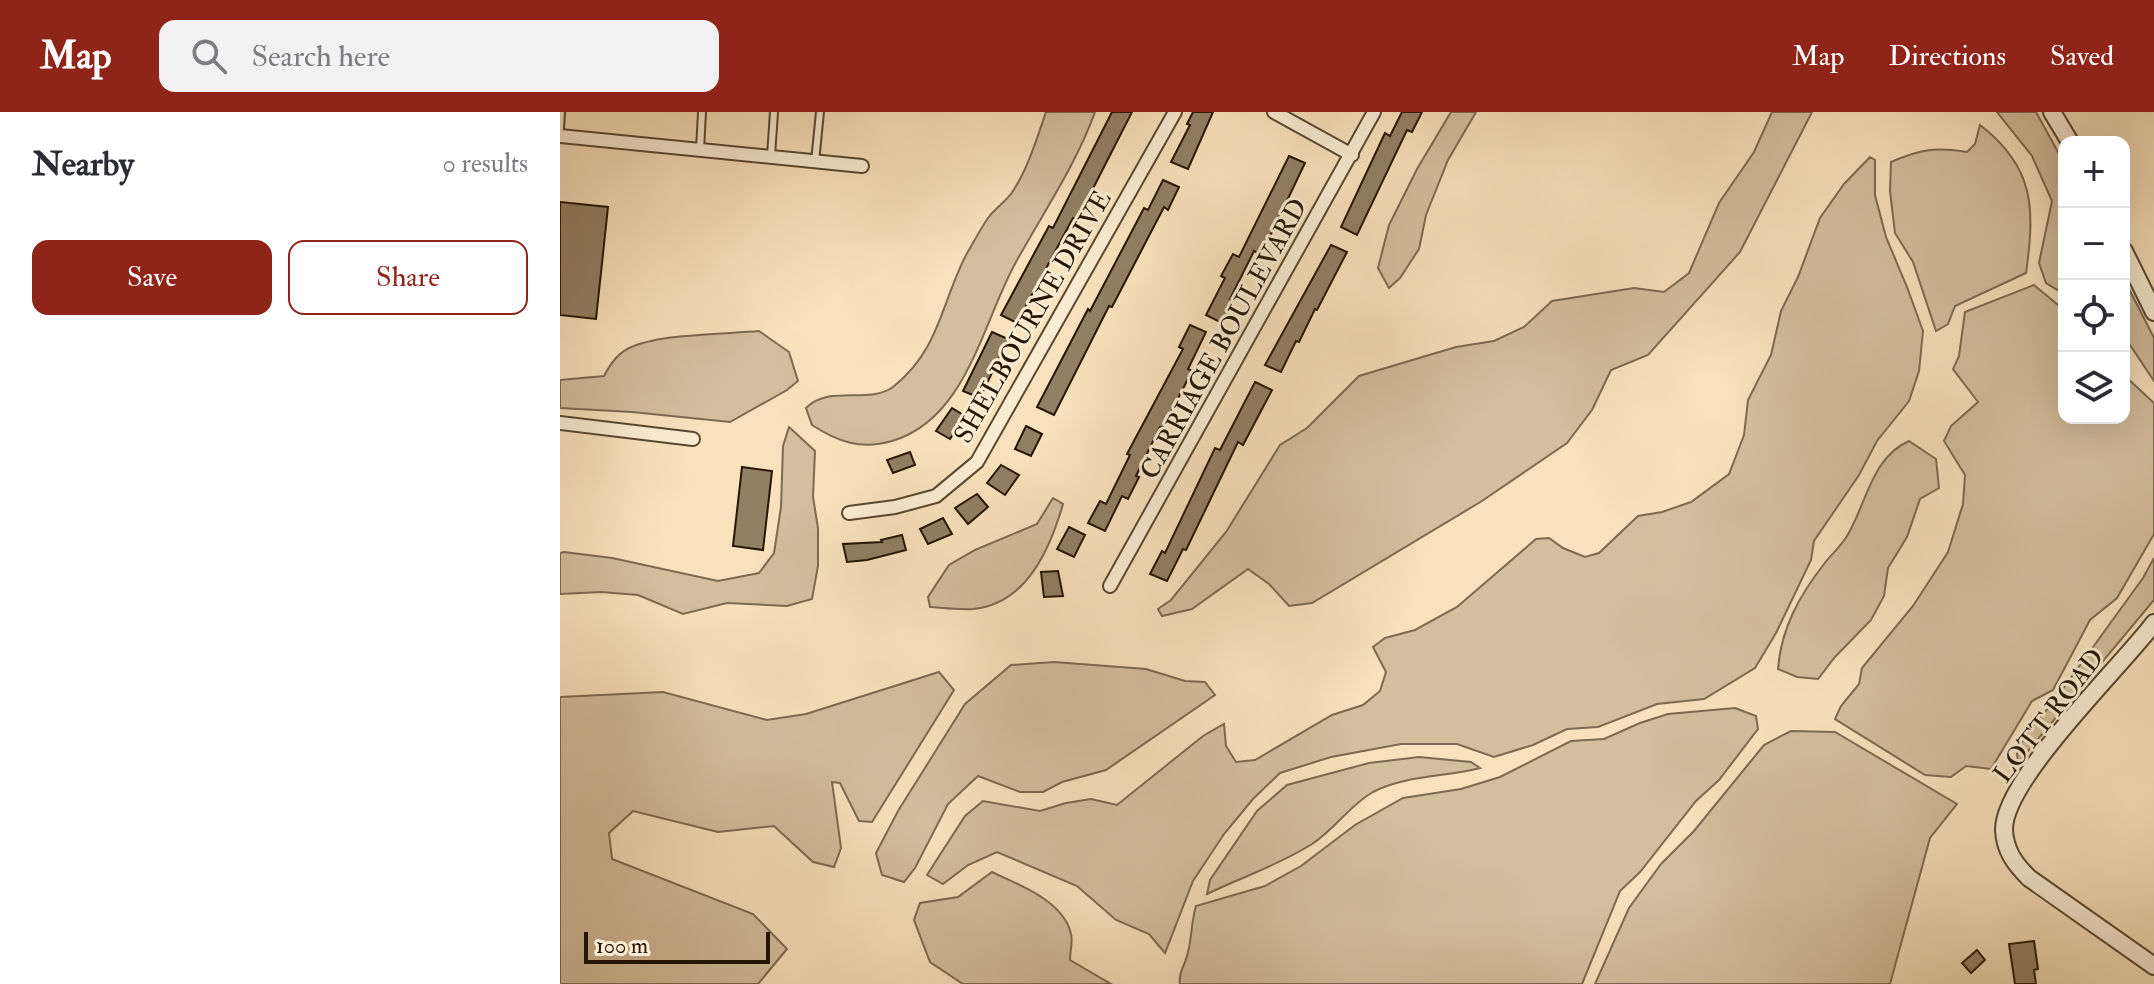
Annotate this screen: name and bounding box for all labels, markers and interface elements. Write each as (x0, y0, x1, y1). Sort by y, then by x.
search box (159, 20, 719, 92)
text: Map (40, 32, 111, 80)
icon: search (187, 34, 231, 78)
text: Search here (251, 38, 390, 75)
text: Map (1792, 39, 1845, 74)
text: Directions (1889, 39, 2006, 74)
text: Saved (2050, 39, 2114, 74)
map controls (2058, 136, 2130, 424)
button: + (2058, 136, 2130, 208)
text: Nearby (32, 143, 134, 186)
text: 0 results (443, 148, 528, 180)
street label: SHELBOURNE DRIVE (948, 185, 1118, 449)
street label: CARRIAGE BOULEVARD (1133, 193, 1315, 485)
button: − (2058, 208, 2130, 280)
button: Save (32, 240, 272, 315)
button: Share (288, 240, 528, 315)
button: locate (2058, 280, 2130, 352)
button: layers (2058, 352, 2130, 424)
street label: LOTT ROAD (1987, 643, 2111, 789)
scale bar (584, 928, 770, 964)
text: 100 m (596, 932, 648, 960)

